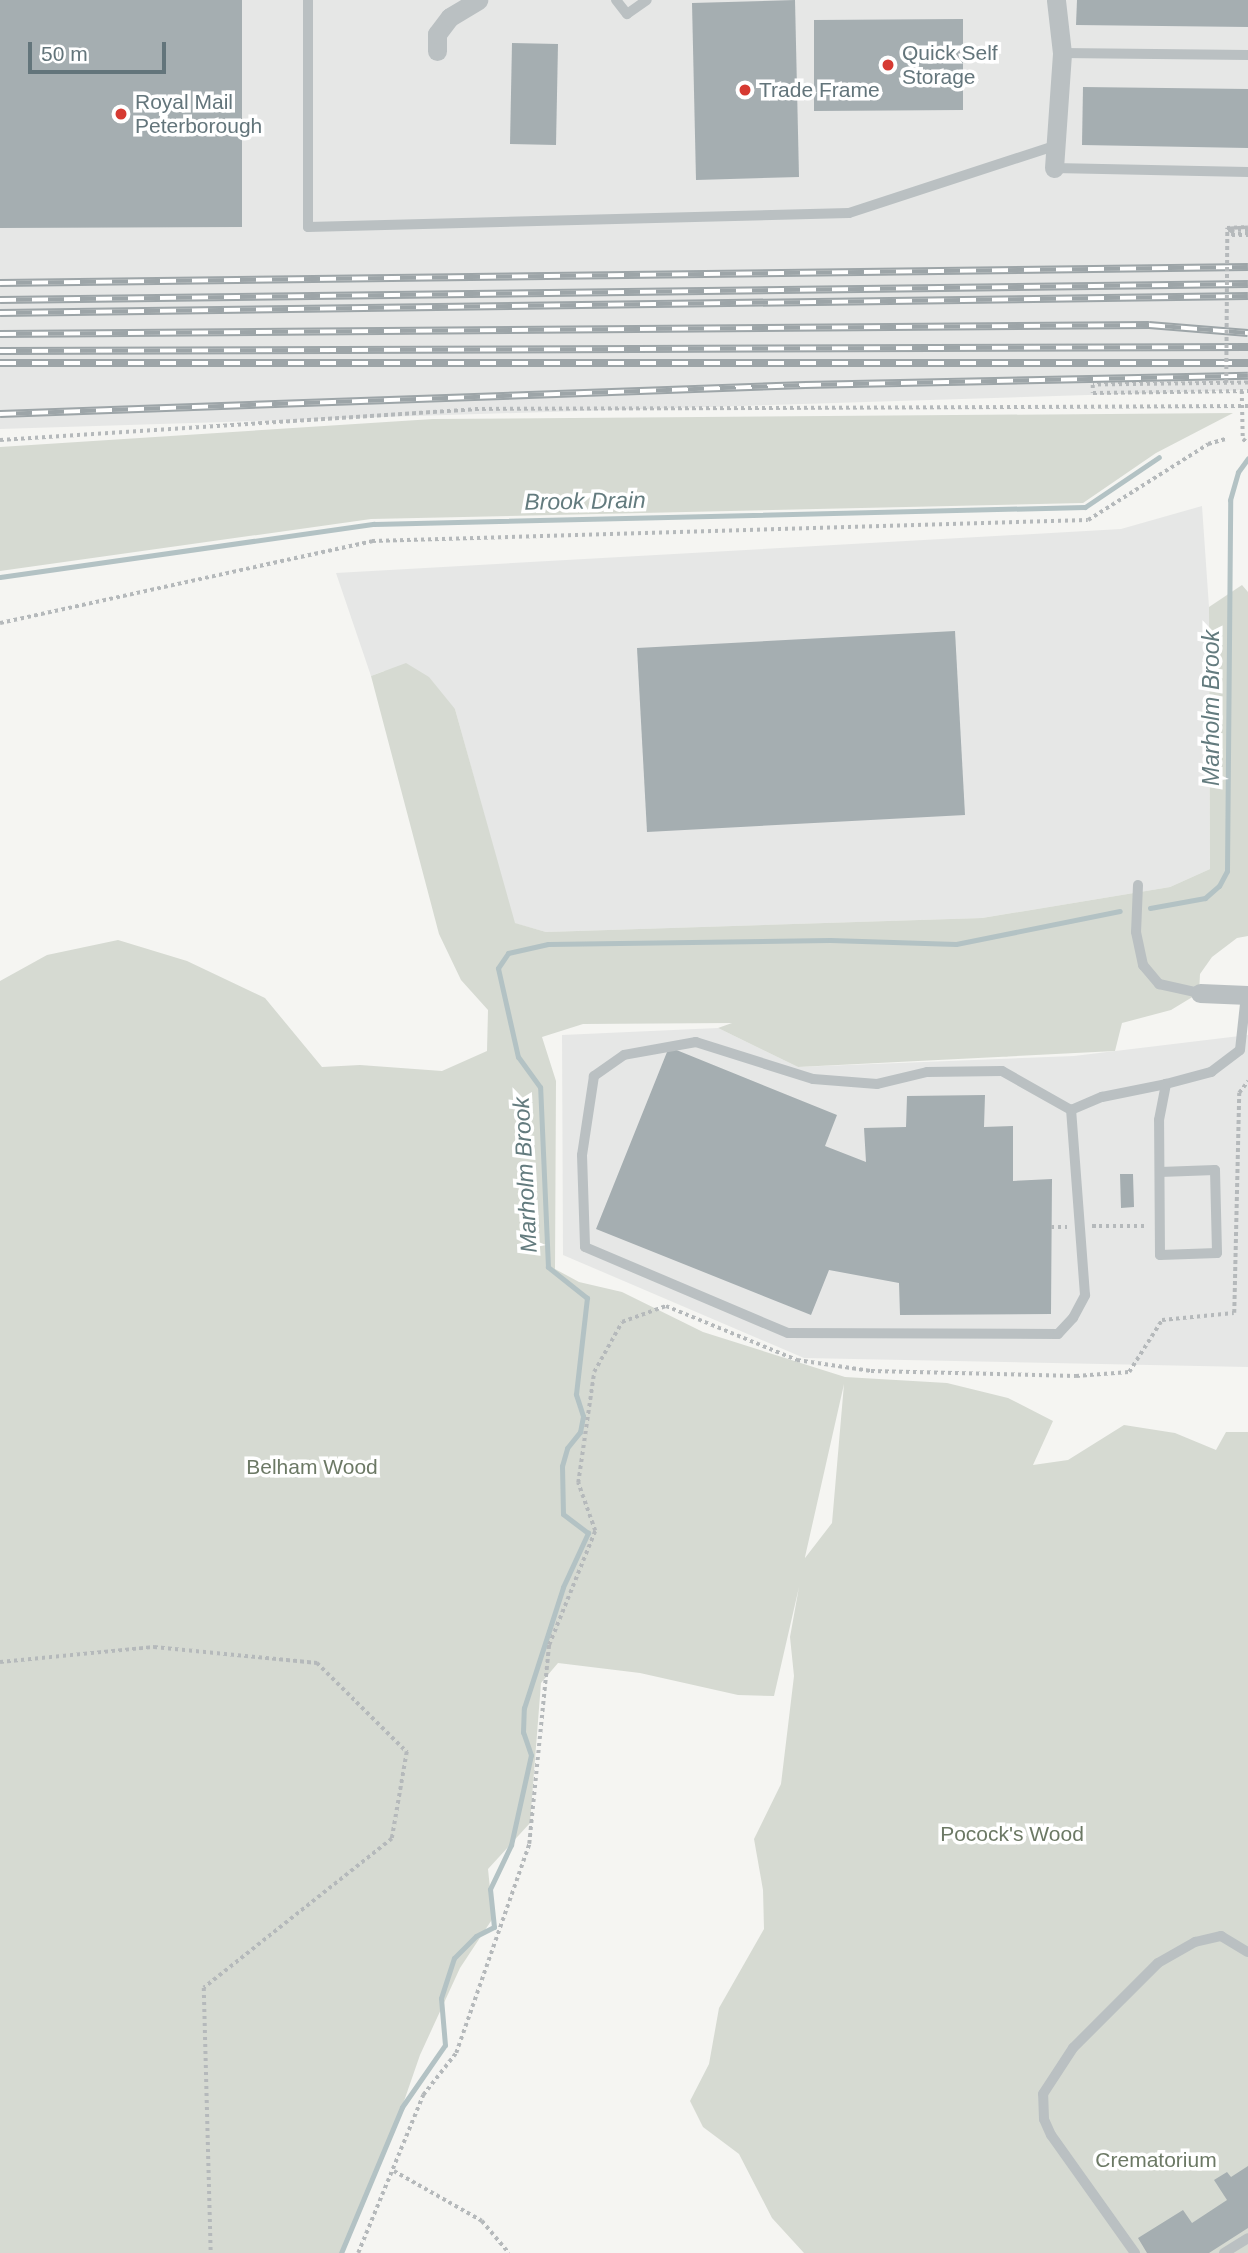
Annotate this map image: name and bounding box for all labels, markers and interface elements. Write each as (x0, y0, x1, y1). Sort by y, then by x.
scale bar (32, 28, 170, 72)
place label: Quick Self Storage (902, 40, 998, 90)
text: 50 m (41, 42, 88, 65)
marker: Quick Self Storage (880, 57, 896, 73)
place label: Trade Frame (759, 77, 880, 103)
marker: Trade Frame (737, 82, 753, 98)
place label: Royal Mail Peterborough (135, 89, 262, 139)
marker: Royal Mail Peterborough (113, 106, 129, 122)
water label: Brook Drain (524, 486, 646, 516)
water label: Marholm Brook (1197, 630, 1225, 786)
water label: Marholm Brook (507, 1096, 543, 1254)
park label: Belham Wood (246, 1454, 378, 1480)
park label: Pocock's Wood (940, 1821, 1084, 1847)
park label: Crematorium (1095, 2147, 1217, 2173)

